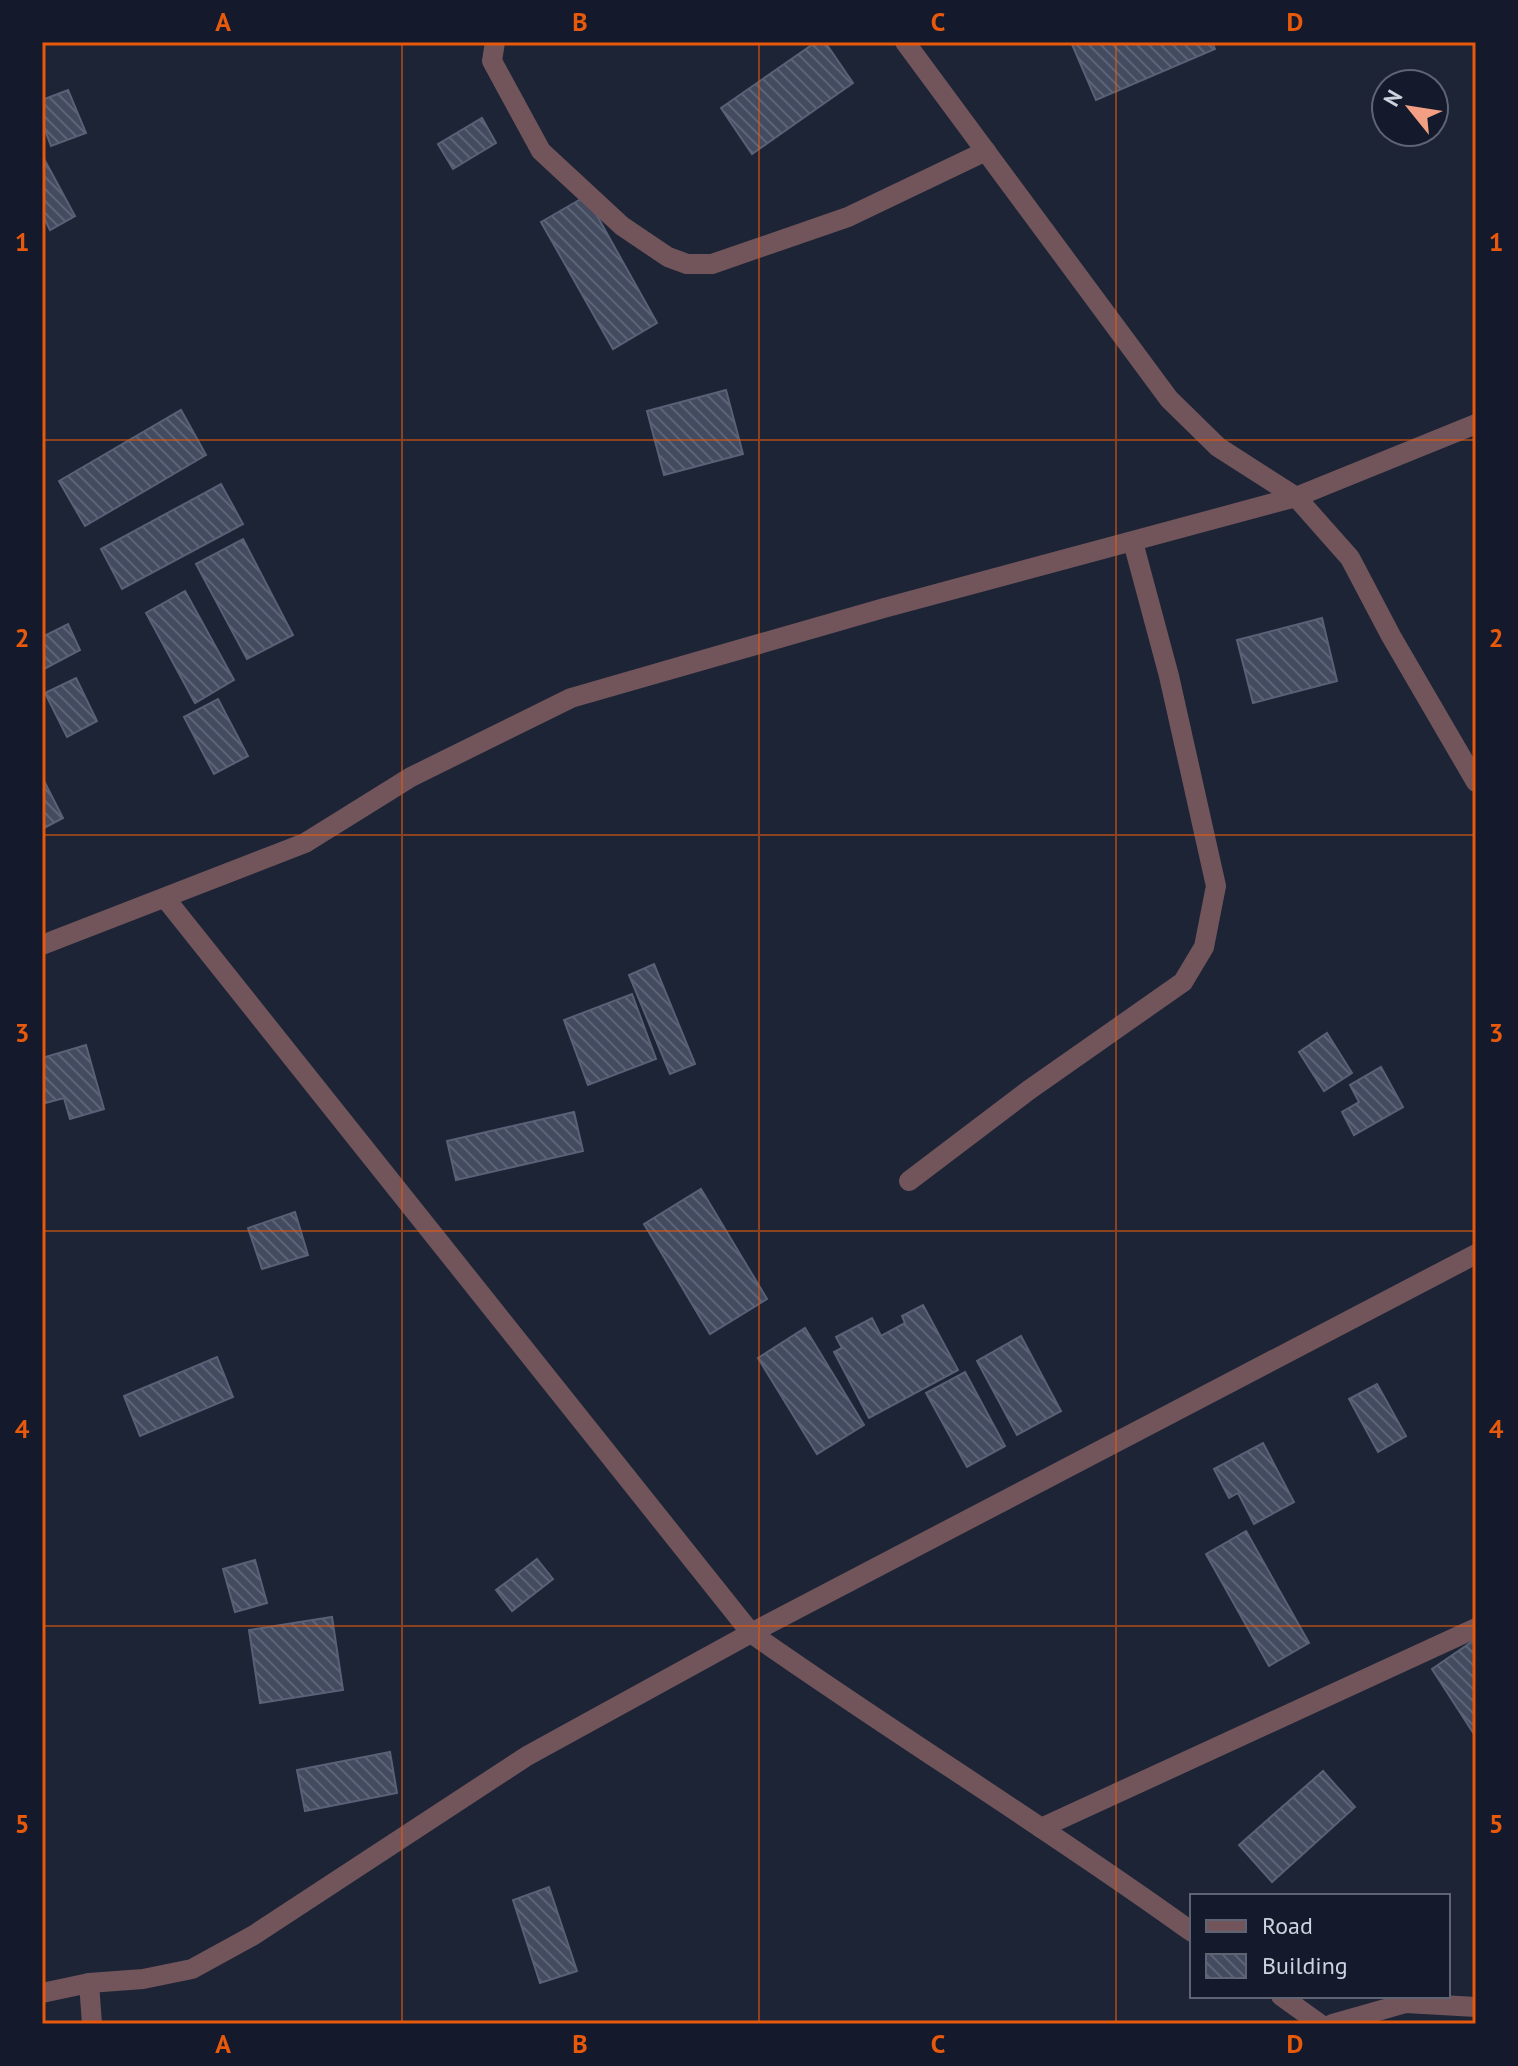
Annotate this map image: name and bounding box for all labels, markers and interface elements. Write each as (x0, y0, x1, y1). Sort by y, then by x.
text: A (215, 5, 231, 38)
text: B (572, 5, 588, 38)
text: C (931, 5, 945, 38)
text: D (1287, 5, 1303, 38)
north arrow (1370, 68, 1450, 148)
text: N (1377, 85, 1408, 111)
text: 1 (15, 225, 29, 258)
text: 1 (1489, 225, 1503, 258)
text: 2 (15, 621, 29, 654)
text: 2 (1489, 621, 1503, 654)
text: 3 (15, 1016, 29, 1049)
text: 3 (1489, 1016, 1503, 1049)
text: 4 (15, 1412, 30, 1445)
text: 4 (1489, 1412, 1504, 1445)
text: 5 (15, 1807, 29, 1840)
text: 5 (1489, 1807, 1503, 1840)
legend (1190, 1894, 1450, 1998)
text: Road (1262, 1910, 1313, 1941)
text: Building (1262, 1950, 1348, 1981)
text: A (215, 2027, 231, 2060)
text: B (572, 2027, 588, 2060)
text: C (931, 2027, 945, 2060)
text: D (1287, 2027, 1303, 2060)

